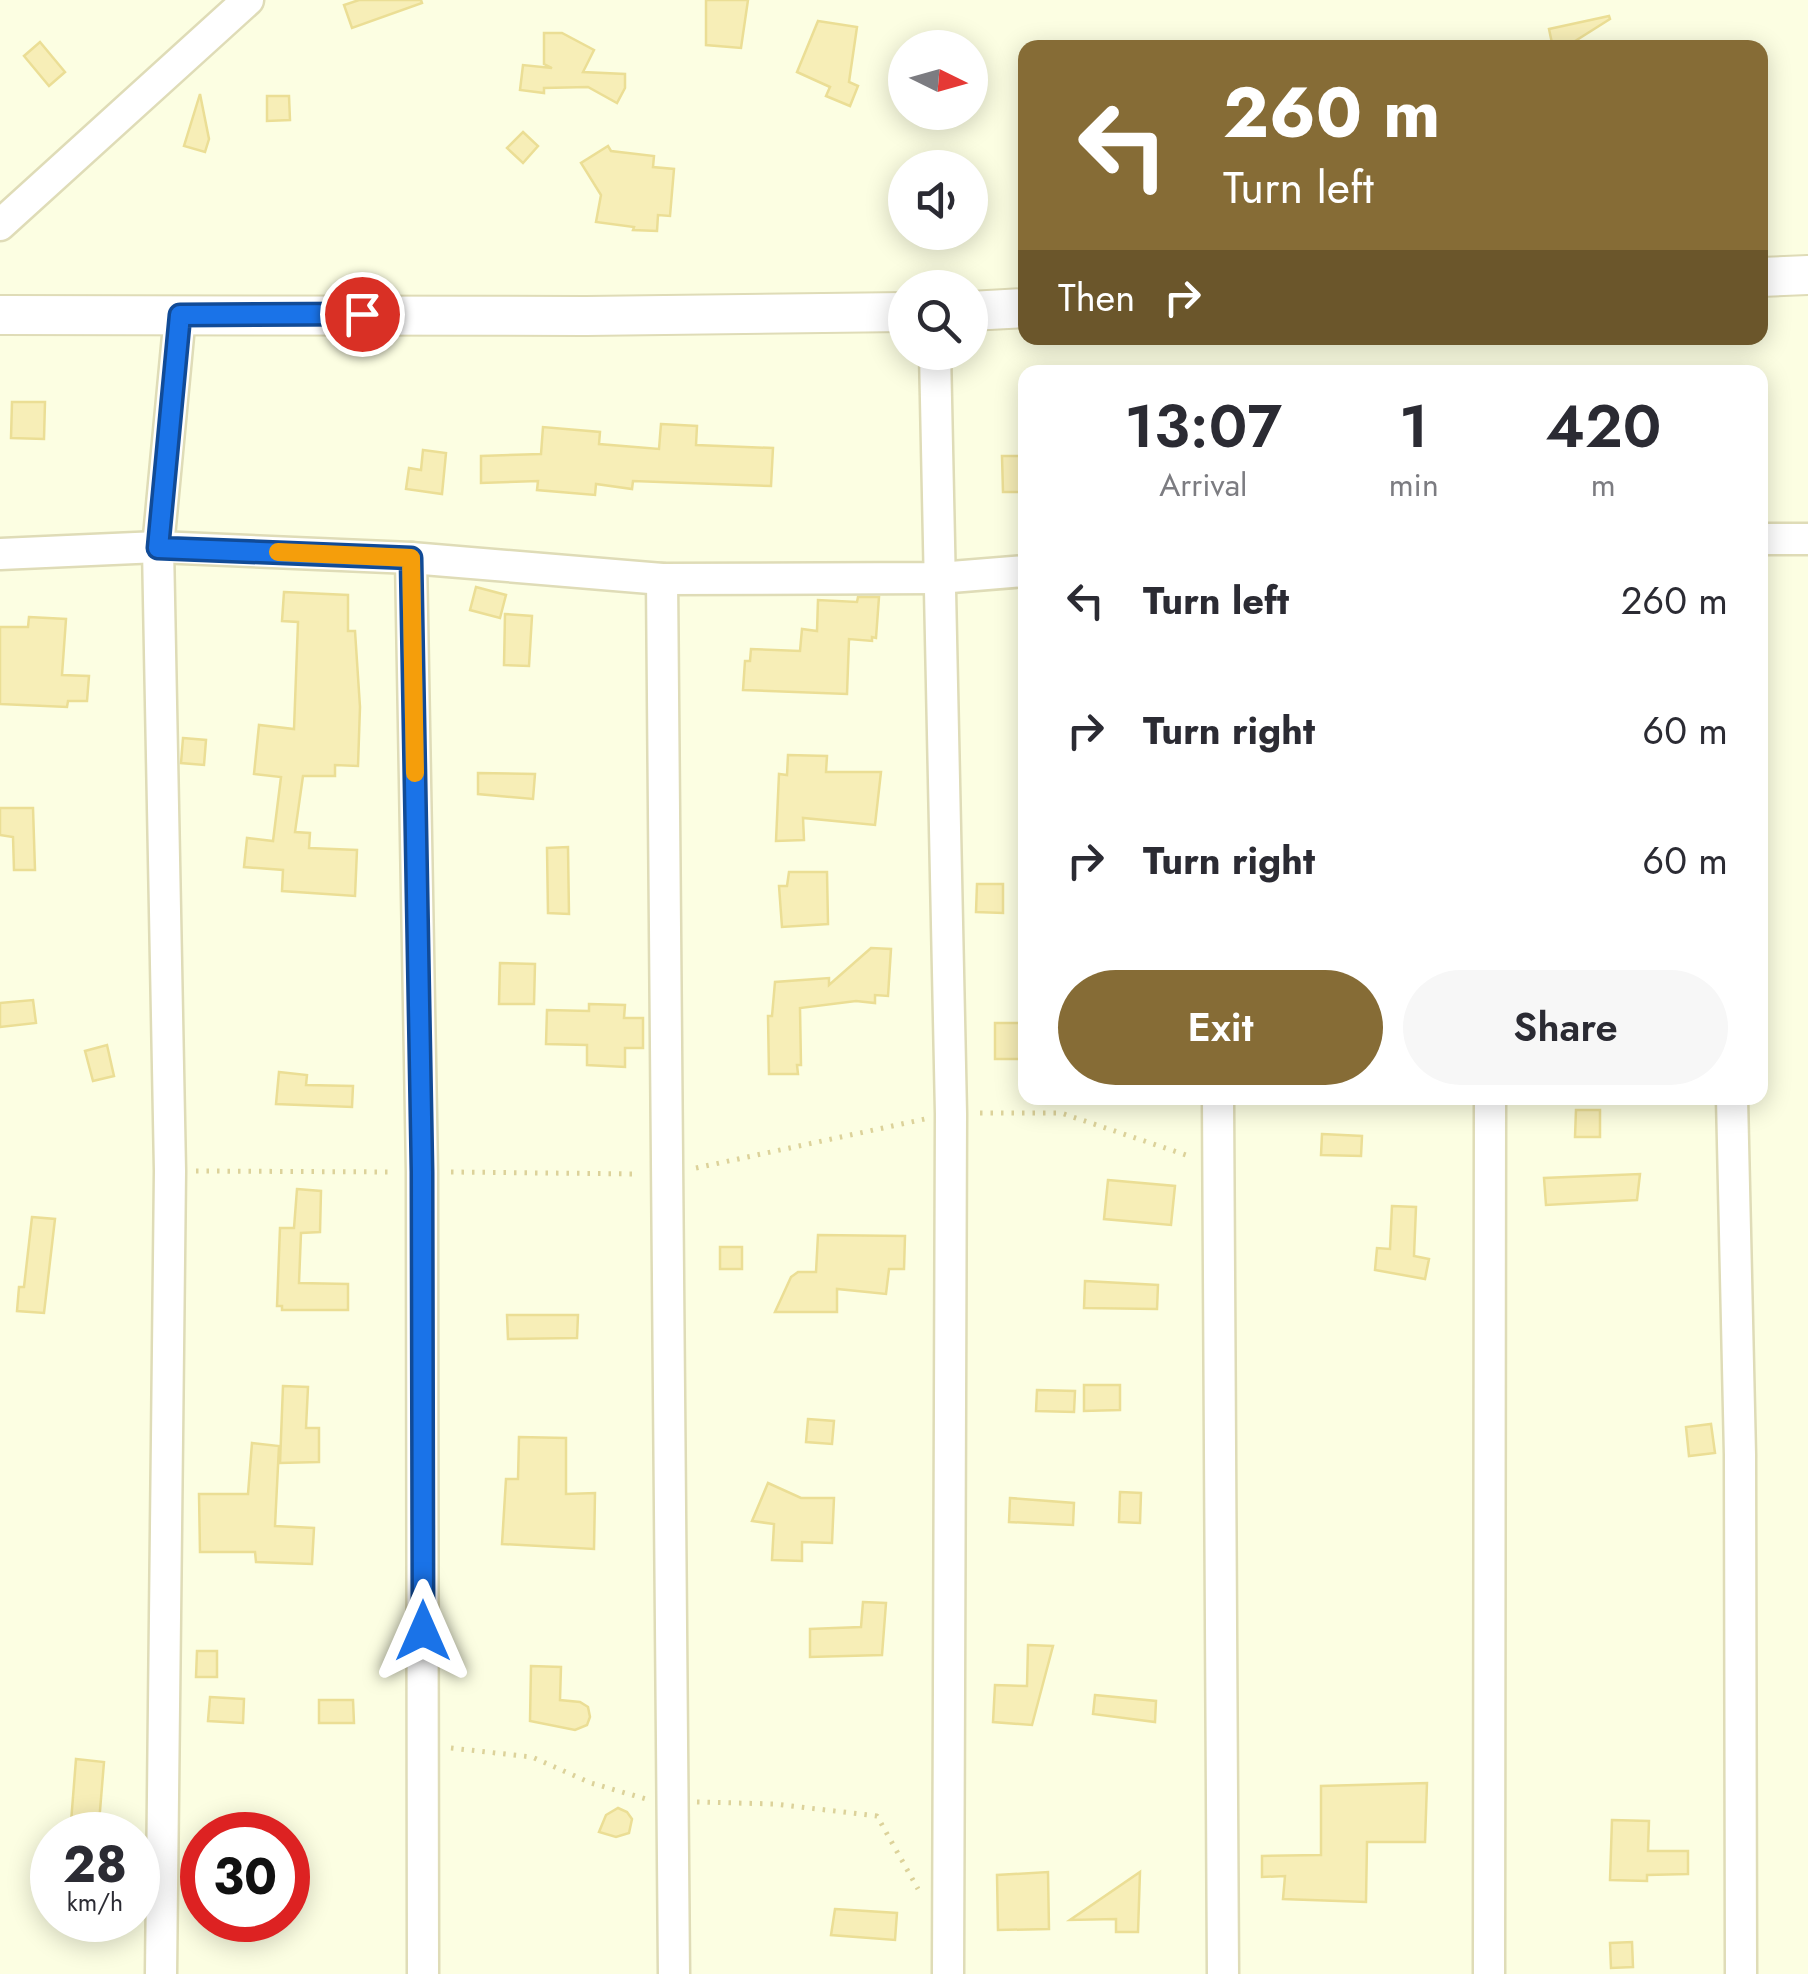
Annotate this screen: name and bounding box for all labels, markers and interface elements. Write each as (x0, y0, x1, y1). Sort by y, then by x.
north arrow (888, 30, 988, 130)
map controls (888, 30, 988, 370)
text: 260 m (1223, 62, 1441, 163)
icon: left (1058, 80, 1188, 210)
button: sound (888, 150, 988, 250)
text: Turn left (1223, 155, 1374, 220)
button: search (888, 270, 988, 370)
text: Then (1058, 270, 1135, 325)
icon: right (1155, 270, 1210, 325)
pin (320, 272, 405, 357)
icon: arrive (335, 287, 390, 342)
text: 13:07 (1125, 383, 1282, 470)
text: 1 (1399, 383, 1428, 470)
text: 420 (1545, 383, 1661, 470)
text: Arrival (1159, 462, 1247, 508)
text: min (1389, 462, 1439, 508)
text: m (1591, 462, 1616, 508)
icon: left (1058, 573, 1113, 628)
text: Turn left (1143, 573, 1289, 628)
text: 260 m (1621, 573, 1728, 628)
icon: right (1058, 703, 1113, 758)
text: Turn right (1143, 703, 1315, 758)
text: 60 m (1642, 703, 1728, 758)
icon: right (1058, 833, 1113, 888)
text: Turn right (1143, 833, 1315, 888)
text: 60 m (1642, 833, 1728, 888)
button: Exit (1058, 970, 1383, 1085)
button: Share (1403, 970, 1728, 1085)
position arrow (371, 1579, 475, 1683)
speed limit sign: 30 (180, 1812, 310, 1942)
text: 28 (63, 1828, 127, 1901)
text: km/h (67, 1884, 123, 1920)

